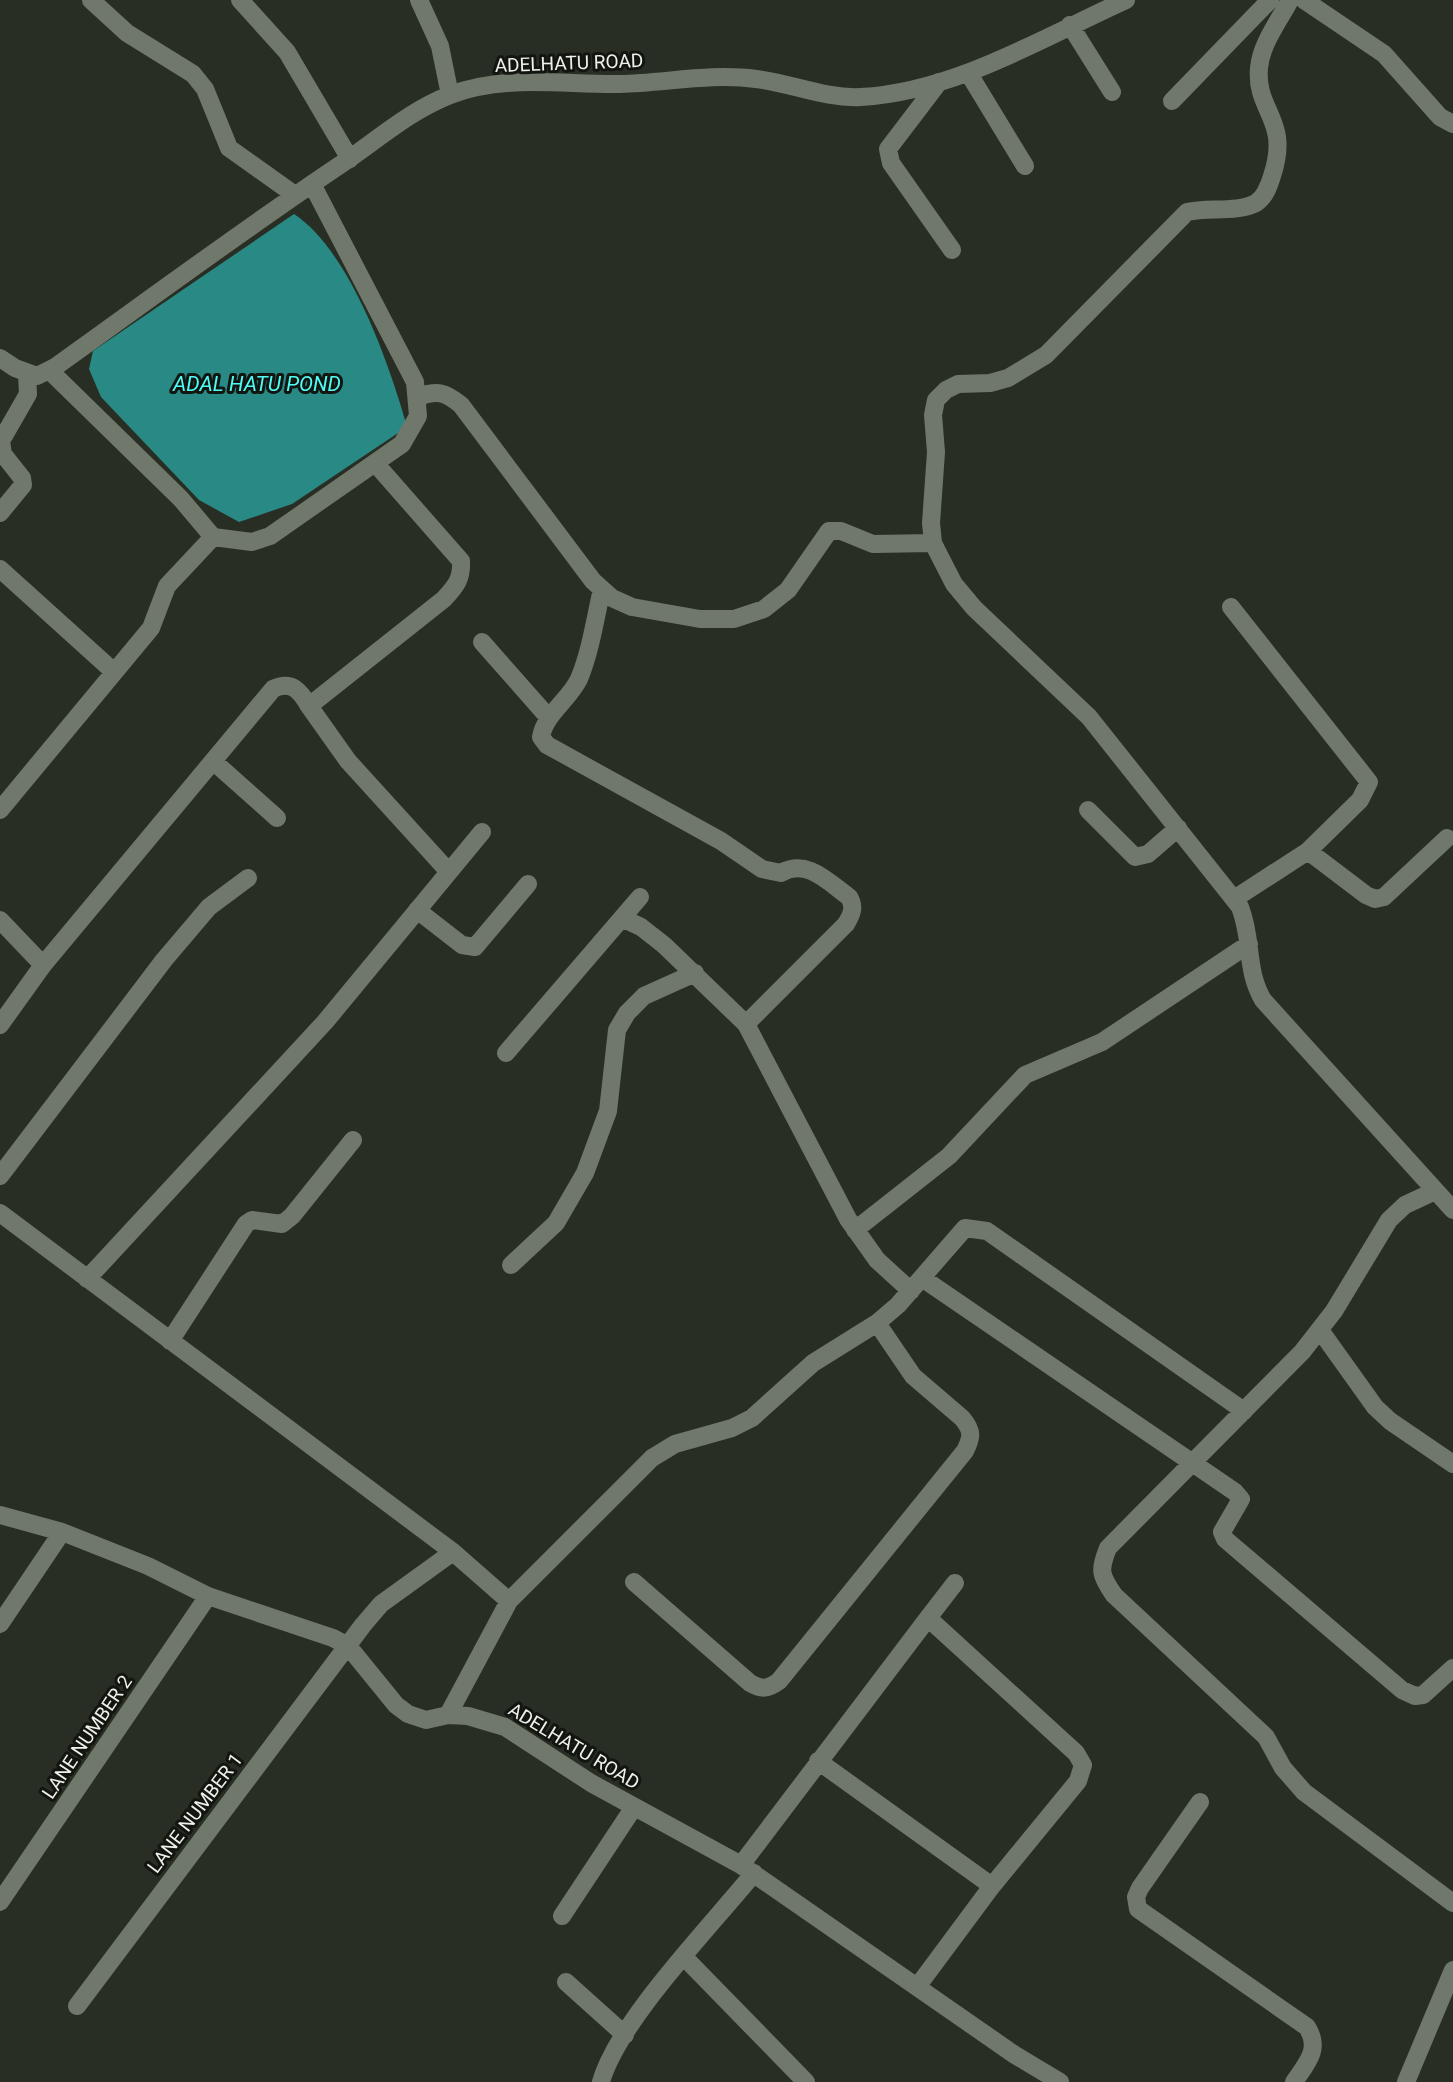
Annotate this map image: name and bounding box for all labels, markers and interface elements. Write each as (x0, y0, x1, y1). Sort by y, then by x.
street label: ADELHATU ROAD (494, 49, 644, 77)
water label: ADAL HATU POND (172, 372, 341, 396)
street label: LANE NUMBER 2 (37, 1671, 137, 1803)
street label: ADELHATU ROAD (504, 1698, 644, 1794)
street label: LANE NUMBER 1 (142, 1749, 248, 1877)

